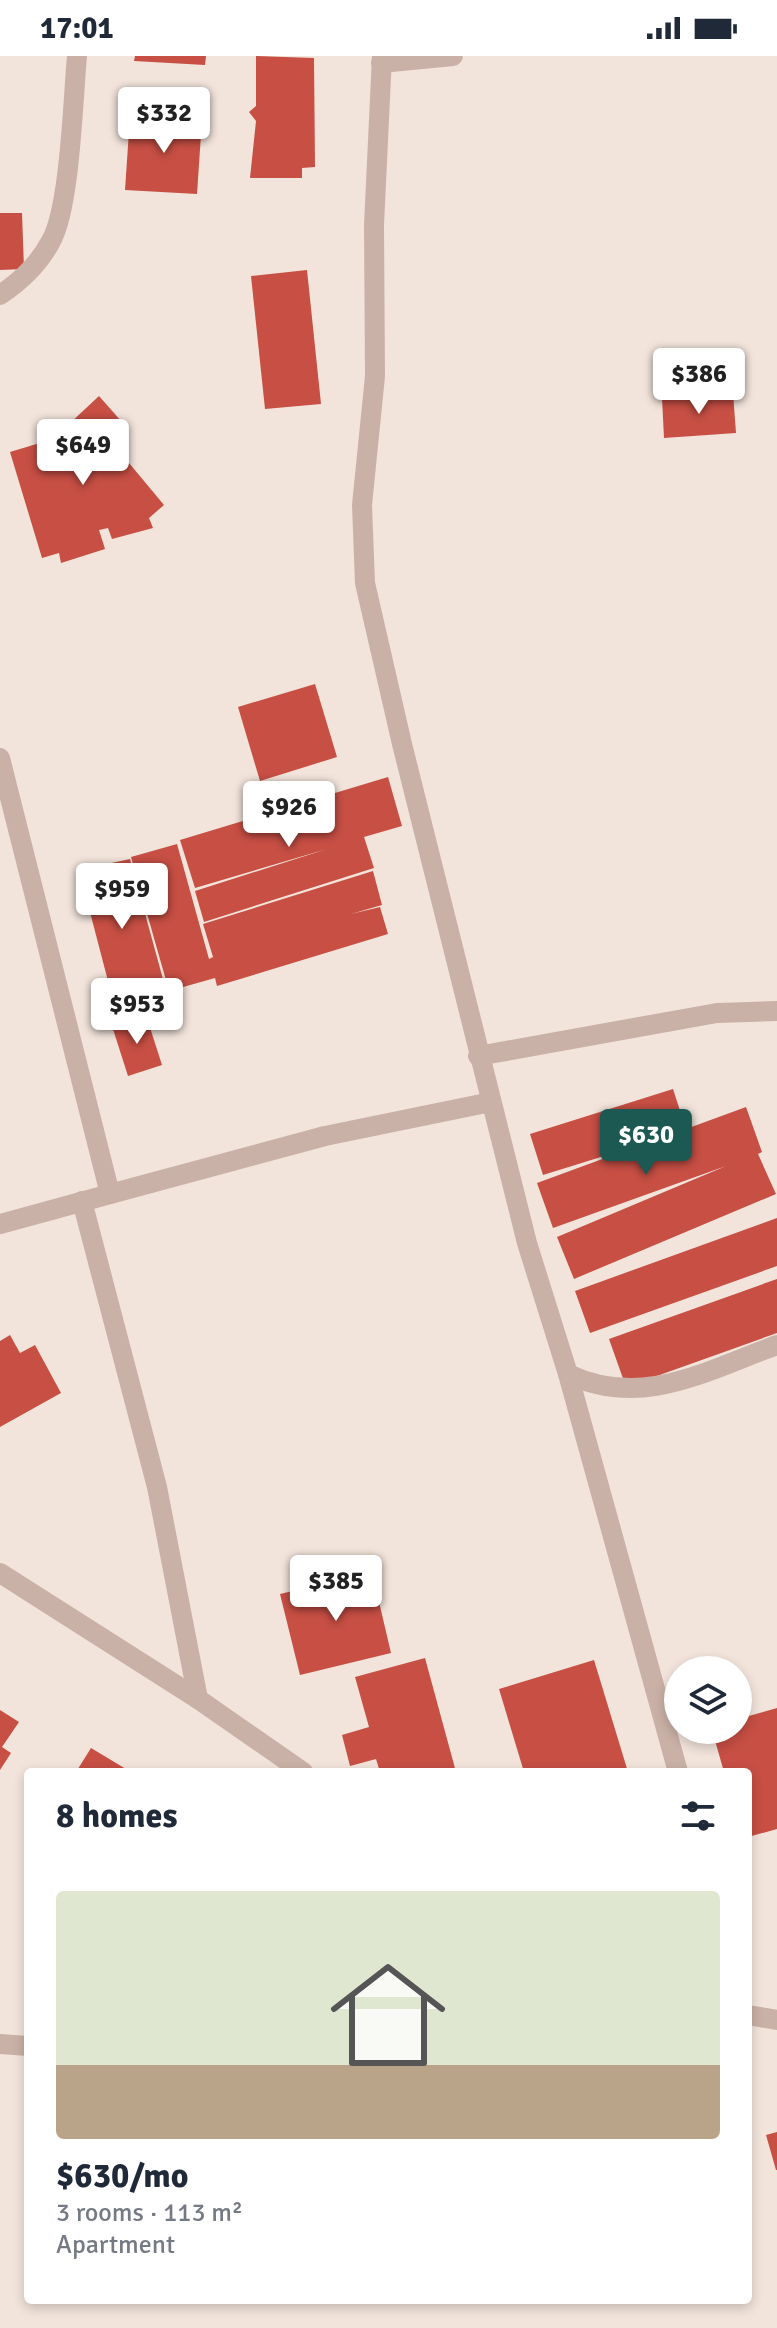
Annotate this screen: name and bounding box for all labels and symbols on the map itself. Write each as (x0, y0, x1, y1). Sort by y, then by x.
pin: $332 (117, 87, 211, 155)
pin: $386 (652, 348, 746, 416)
pin: $649 (36, 419, 130, 487)
pin: $926 (242, 781, 336, 849)
pin: $959 (75, 863, 169, 931)
pin: $953 (90, 978, 184, 1046)
pin: $630 (599, 1109, 693, 1177)
pin: $385 (289, 1555, 383, 1623)

